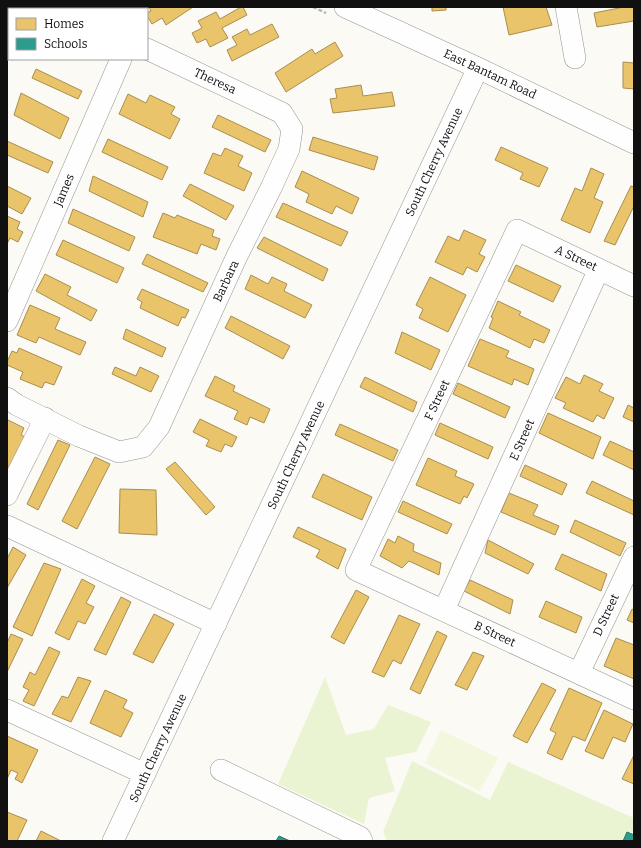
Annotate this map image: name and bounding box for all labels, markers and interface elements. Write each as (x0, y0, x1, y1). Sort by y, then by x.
legend (8, 8, 148, 60)
text: Homes (44, 17, 84, 31)
text: Schools (44, 37, 88, 51)
street label: East Bantam Road (441, 46, 539, 102)
street label: Theresa (192, 65, 239, 97)
street label: South Cherry Avenue (403, 105, 465, 219)
street label: James (51, 171, 77, 209)
street label: A Street (553, 242, 600, 274)
street label: Barbara (210, 258, 242, 304)
street label: F Street (422, 377, 453, 422)
street label: South Cherry Avenue (265, 398, 327, 512)
street label: E Street (507, 417, 538, 463)
street label: D Street (590, 591, 622, 638)
street label: B Street (472, 618, 518, 650)
street label: South Cherry Avenue (127, 691, 189, 805)

